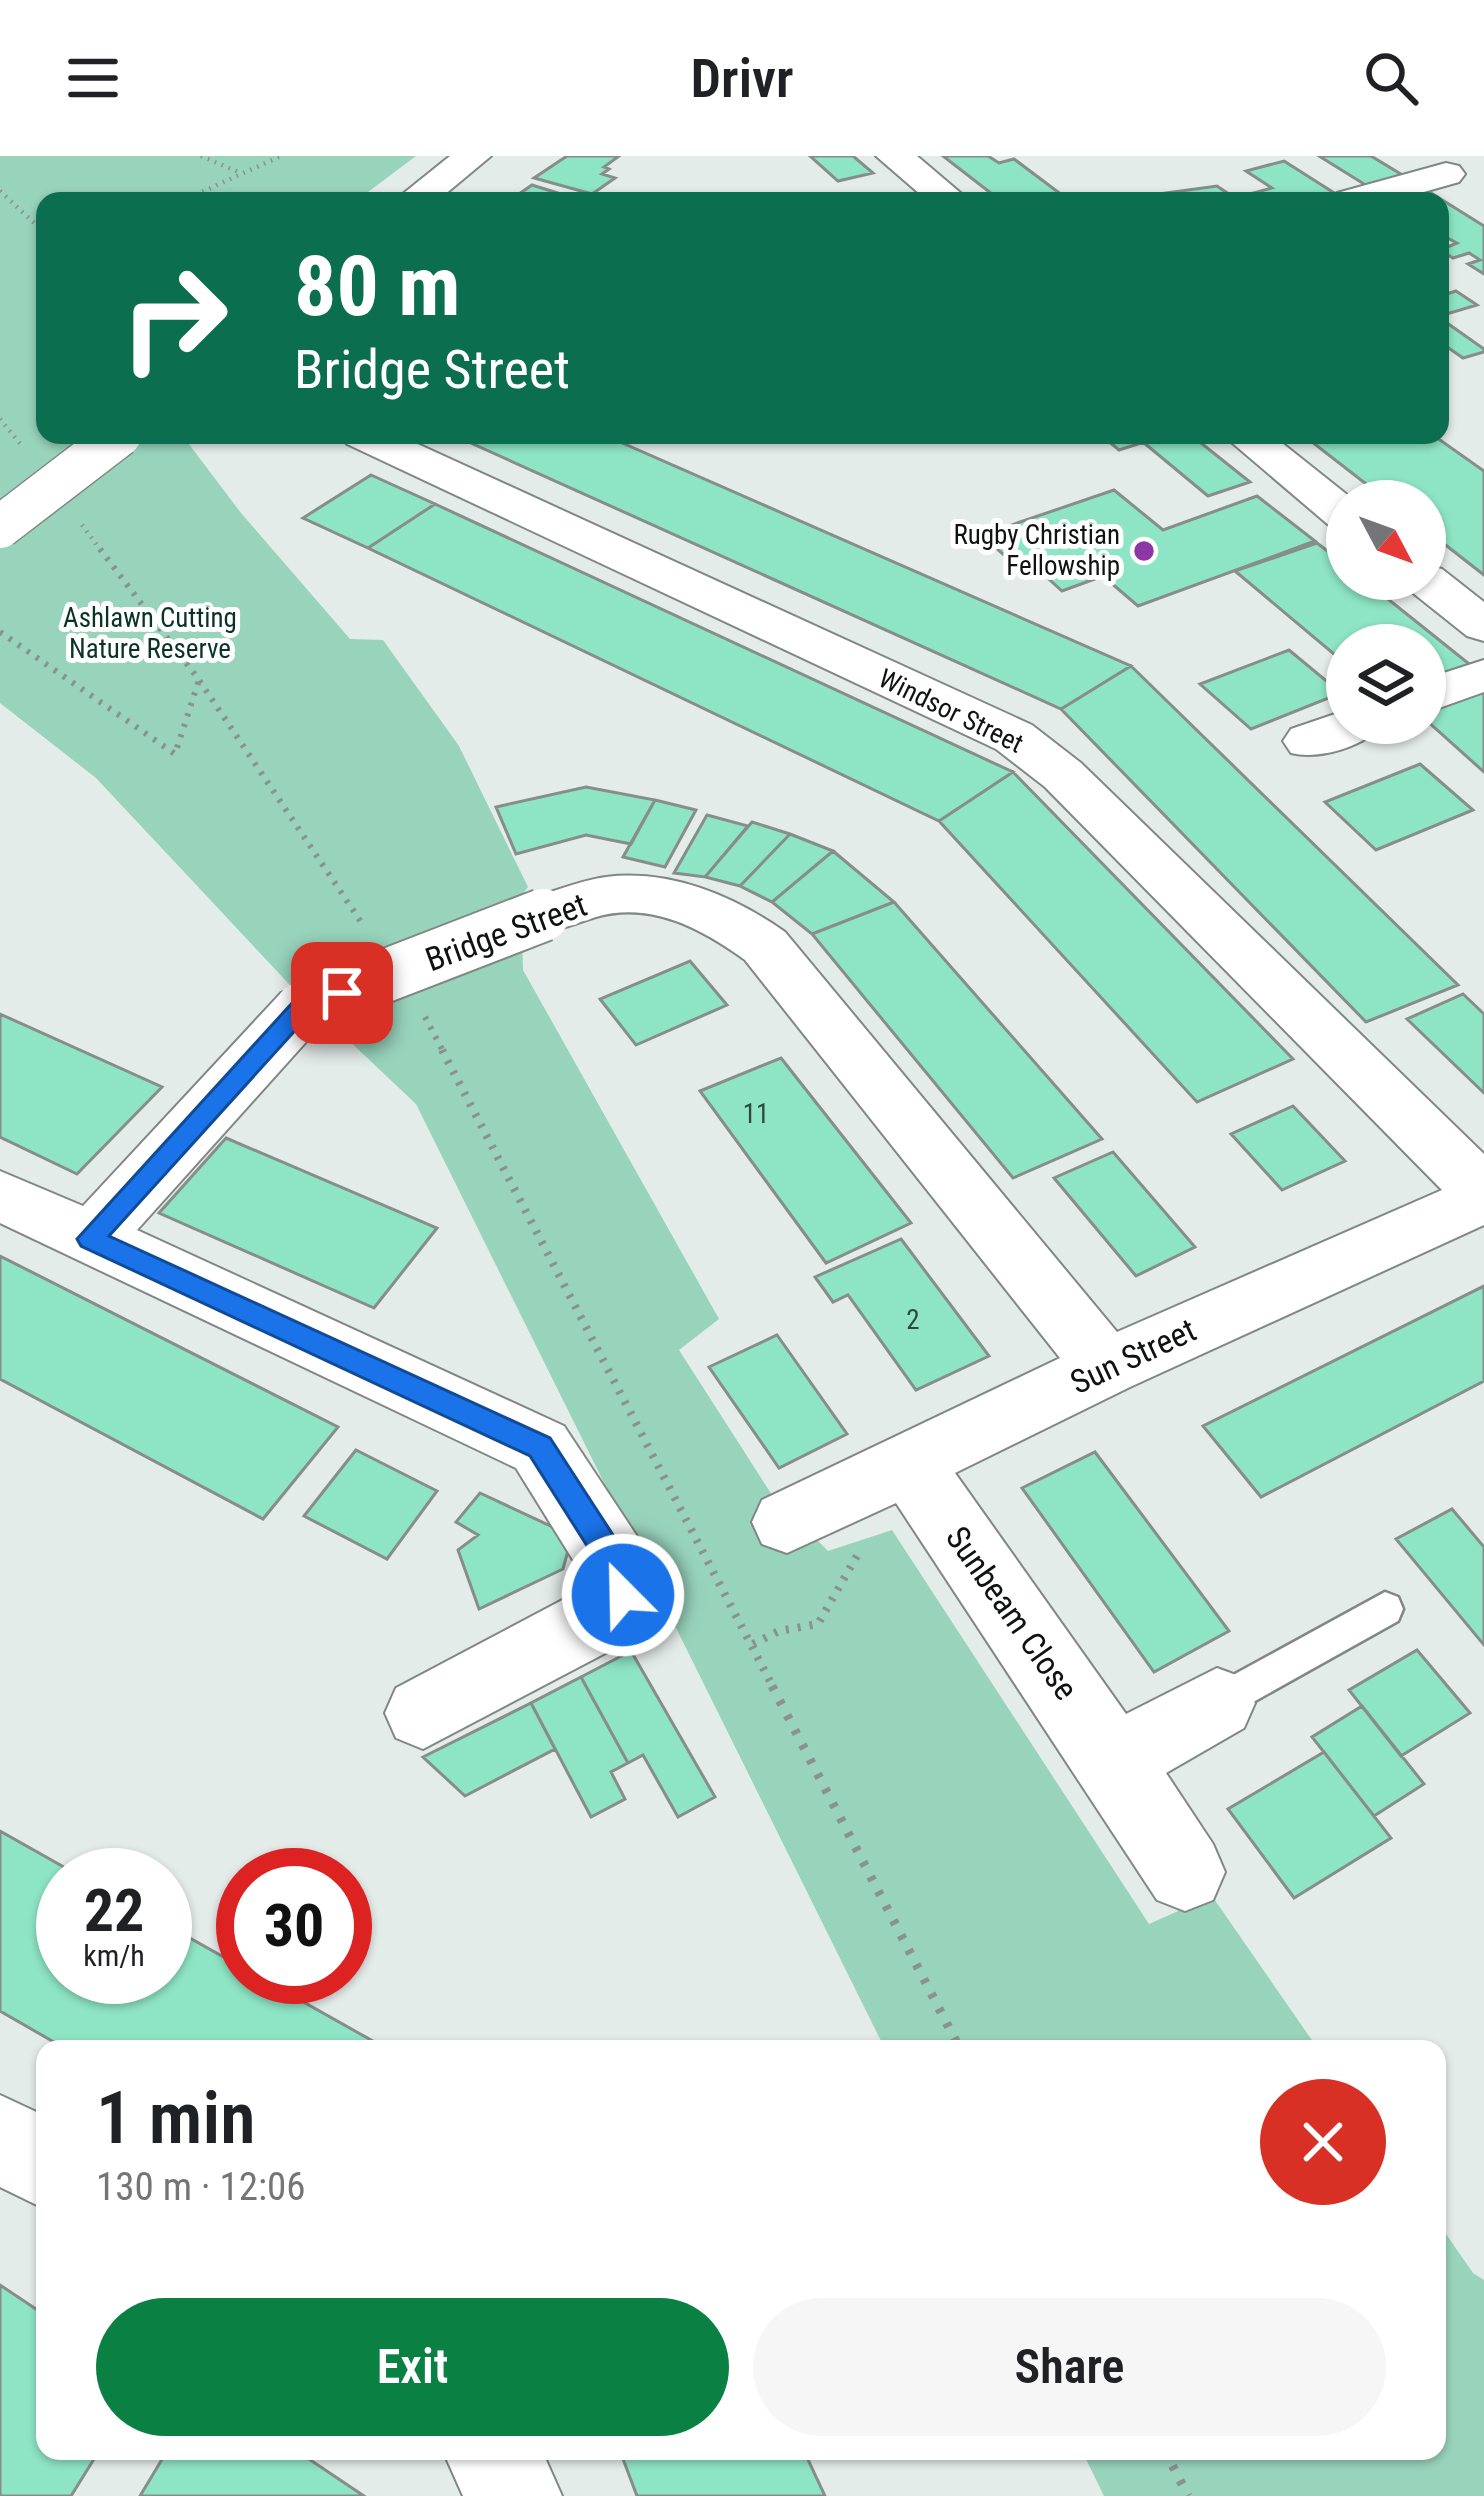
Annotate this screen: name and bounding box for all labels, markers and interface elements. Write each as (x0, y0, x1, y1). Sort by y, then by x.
icon: menu (60, 45, 126, 111)
icon: search (1358, 45, 1424, 111)
text: Drivr (691, 47, 793, 110)
text: 80 m (294, 237, 461, 336)
icon: right (96, 240, 252, 396)
text: Bridge Street (294, 338, 570, 401)
north arrow (1326, 480, 1446, 600)
map controls (1326, 480, 1446, 744)
place label: Rugby Christian Fellowship (953, 519, 1120, 582)
marker: Rugby Christian Fellowship (1131, 538, 1157, 564)
park label: Ashlawn Cutting Nature Reserve (63, 602, 237, 665)
button: layers (1326, 624, 1446, 744)
street label: Windsor Street (874, 662, 1028, 760)
street label: Bridge Street (420, 885, 592, 979)
pin (291, 942, 393, 1044)
icon: arrive (309, 960, 375, 1026)
house number: 11 (743, 1098, 769, 1130)
house number: 2 (906, 1304, 920, 1336)
street label: Sun Street (1064, 1310, 1202, 1402)
street label: Sunbeam Close (938, 1519, 1086, 1707)
position arrow (560, 1532, 686, 1658)
speed limit sign: 30 (216, 1848, 372, 2004)
text: 22 (84, 1875, 144, 1946)
text: km/h (83, 1938, 145, 1973)
text: 1 min (96, 2076, 255, 2161)
button: close (1260, 2079, 1386, 2205)
text: 130 m · 12:06 (96, 2164, 306, 2210)
button: Exit (96, 2298, 729, 2436)
button: Share (753, 2298, 1386, 2436)

